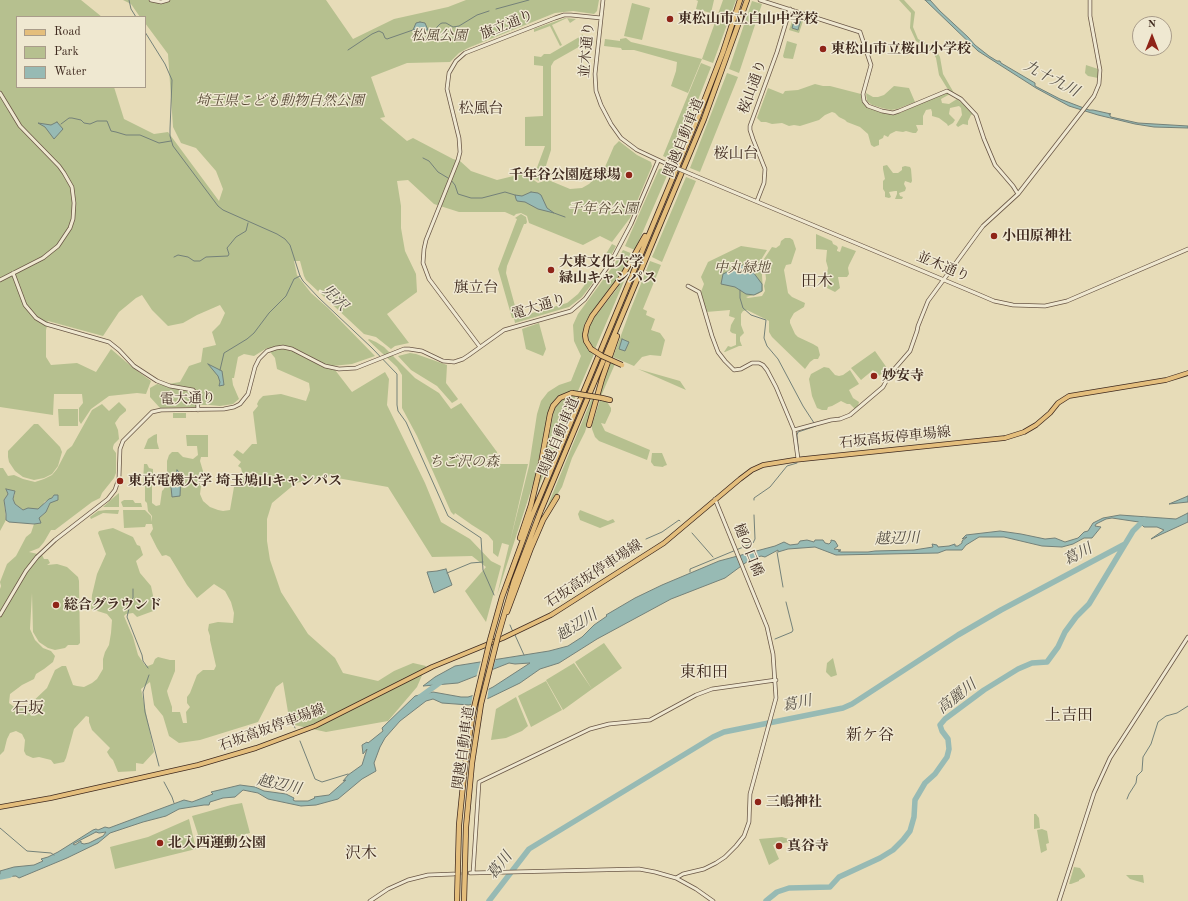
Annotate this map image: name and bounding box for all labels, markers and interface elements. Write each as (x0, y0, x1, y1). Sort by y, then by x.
street label: 旗立通り (478, 7, 536, 43)
place label: 東松山市立白山中学校 (678, 11, 818, 27)
marker: 東松山市立白山中学校 (665, 14, 675, 24)
legend (16, 16, 146, 88)
north arrow (1132, 16, 1172, 56)
text: N (1148, 19, 1156, 30)
street label: 並木通り (576, 21, 598, 79)
text: Road (54, 26, 81, 38)
park label: 松風公園 (411, 28, 467, 44)
place label: 東松山市立桜山小学校 (831, 41, 971, 57)
marker: 東松山市立桜山小学校 (818, 44, 828, 54)
text: Park (54, 46, 79, 58)
water label: 九十九川 (1020, 57, 1082, 101)
street label: 桜山通り (736, 58, 770, 116)
text: Water (54, 66, 86, 78)
park label: 埼玉県こども動物自然公園 (196, 93, 364, 109)
street label: 関越自動車道 (660, 96, 708, 180)
district label: 松風台 (459, 100, 503, 118)
district label: 桜山台 (714, 145, 758, 163)
place label: 千年谷公園庭球場 (509, 167, 621, 183)
marker: 千年谷公園庭球場 (624, 170, 634, 180)
park label: 千年谷公園 (568, 201, 638, 217)
place label: 小田原神社 (1002, 228, 1072, 244)
marker: 小田原神社 (989, 231, 999, 241)
street label: 並木通り (914, 248, 972, 286)
place label: 大東文化大学 緑山キャンパス (559, 254, 657, 286)
park label: 中丸緑地 (714, 260, 770, 276)
marker: 大東文化大学 緑山キャンパス (546, 265, 556, 275)
district label: 田木 (801, 272, 833, 292)
district label: 旗立台 (454, 279, 498, 297)
water label: 児沢 (317, 281, 351, 315)
street label: 電大通り (510, 291, 568, 323)
place label: 妙安寺 (882, 368, 924, 384)
marker: 妙安寺 (869, 371, 879, 381)
street label: 電大通り (160, 390, 216, 408)
street label: 関越自動車道 (535, 395, 583, 479)
street label: 石坂高坂停車場線 (838, 424, 952, 452)
park label: ちご沢の森 (429, 454, 499, 470)
place label: 東京電機大学 埼玉鳩山キャンパス (128, 473, 342, 489)
marker: 東京電機大学 埼玉鳩山キャンパス (115, 476, 125, 486)
street label: 樋の口橋 (730, 521, 766, 579)
water label: 越辺川 (874, 529, 920, 549)
street label: 石坂高坂停車場線 (542, 536, 646, 612)
water label: 葛川 (1061, 540, 1095, 570)
place label: 総合グラウンド (64, 597, 162, 613)
marker: 総合グラウンド (51, 600, 61, 610)
water label: 越辺川 (553, 606, 601, 646)
district label: 東和田 (680, 663, 728, 683)
water label: 高麗川 (934, 676, 980, 718)
water label: 葛川 (780, 692, 814, 716)
district label: 石坂 (12, 699, 44, 719)
street label: 石坂高坂停車場線 (217, 701, 327, 755)
street label: 関越自動車道 (450, 705, 478, 791)
district label: 上吉田 (1045, 706, 1093, 726)
district label: 新ケ谷 (846, 726, 894, 746)
water label: 越辺川 (255, 772, 303, 798)
place label: 三嶋神社 (766, 794, 822, 810)
marker: 三嶋神社 (753, 797, 763, 807)
place label: 北入西運動公園 (168, 835, 266, 851)
marker: 北入西運動公園 (155, 838, 165, 848)
place label: 真谷寺 (787, 838, 829, 854)
marker: 真谷寺 (774, 841, 784, 851)
district label: 沢木 (345, 844, 377, 864)
water label: 葛川 (484, 849, 516, 883)

